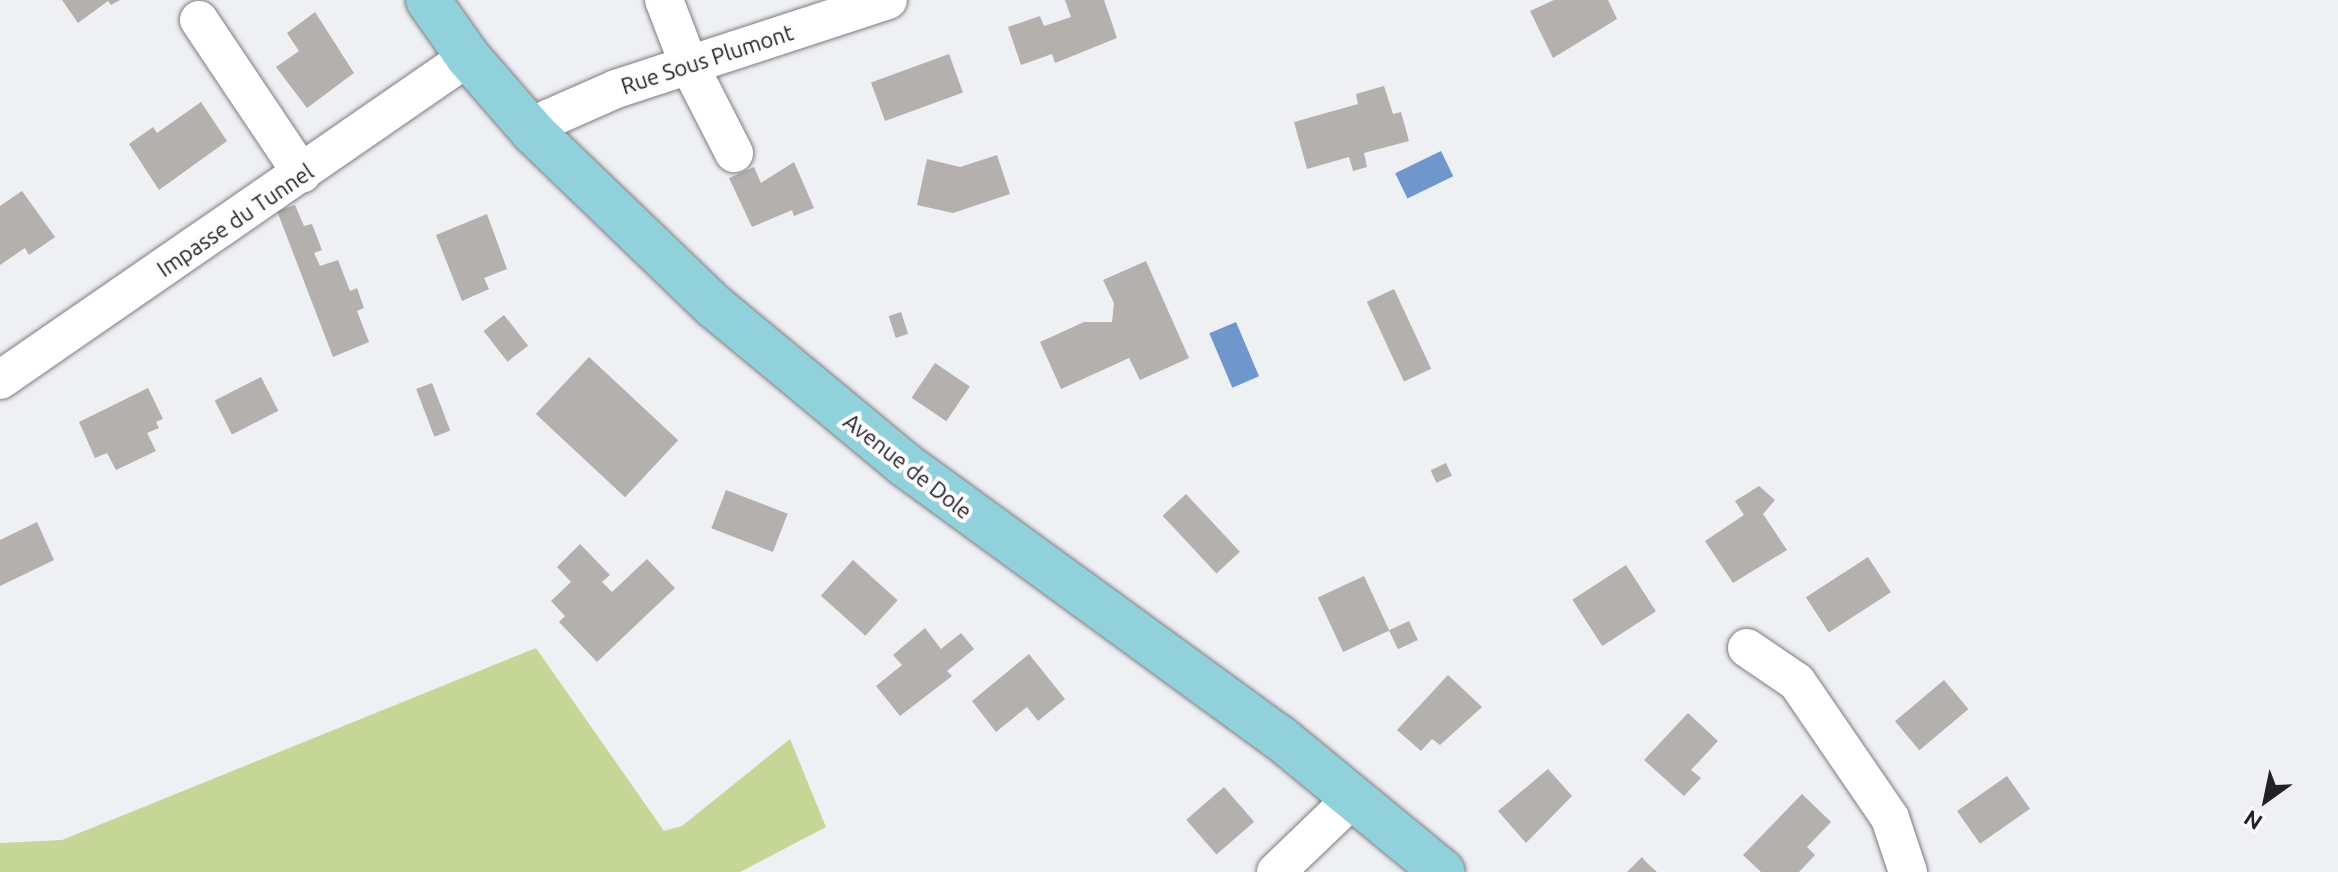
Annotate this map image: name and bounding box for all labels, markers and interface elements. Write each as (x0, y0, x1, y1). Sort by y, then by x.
street label: Rue Sous Plumont (618, 19, 796, 99)
street label: Impasse du Tunnel (152, 158, 318, 282)
street label: Avenue de Dole (839, 408, 977, 524)
north arrow (2226, 760, 2306, 840)
text: N (2239, 806, 2266, 836)

